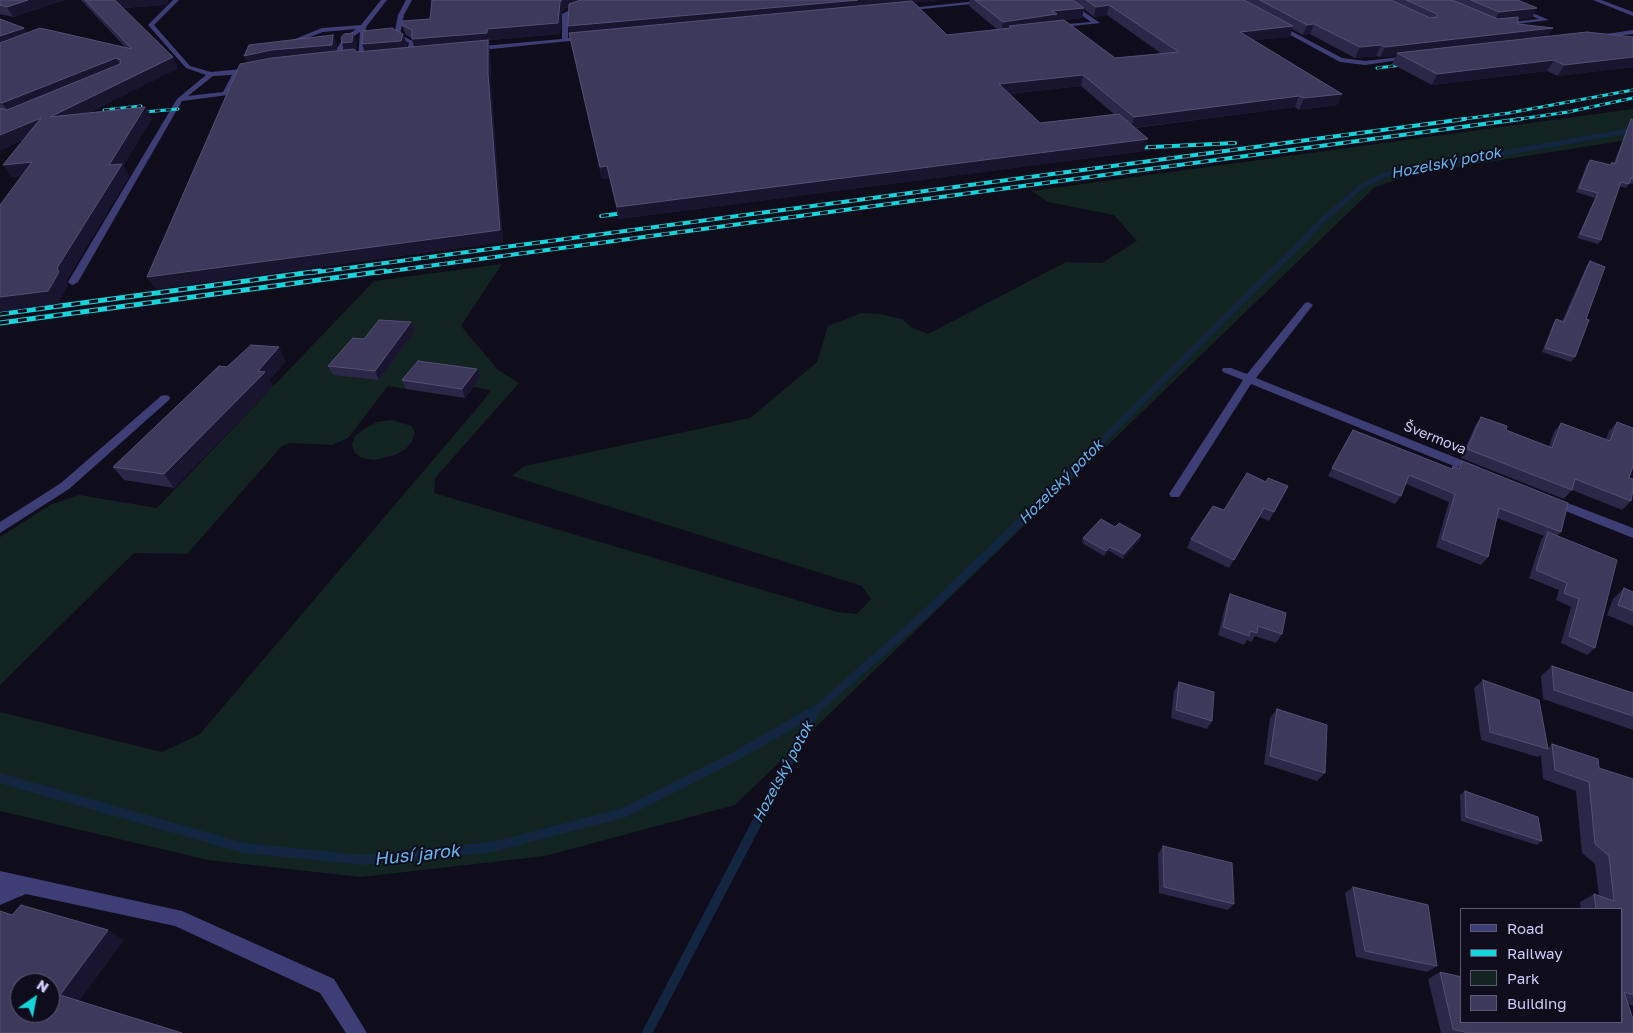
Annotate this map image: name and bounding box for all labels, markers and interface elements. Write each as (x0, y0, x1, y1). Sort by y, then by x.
water label: Hozelský potok (1389, 143, 1503, 183)
street label: Švermova (1401, 418, 1469, 458)
water label: Hozelský potok (1015, 436, 1107, 528)
water label: Hozelský potok (749, 718, 817, 826)
water label: Husí jarok (373, 840, 461, 870)
legend (1460, 908, 1623, 1023)
text: Road (1507, 919, 1544, 937)
text: Railway (1507, 944, 1563, 962)
text: Park (1507, 969, 1539, 987)
north arrow (10, 973, 60, 1023)
text: N (34, 976, 52, 996)
text: Building (1507, 994, 1567, 1012)

